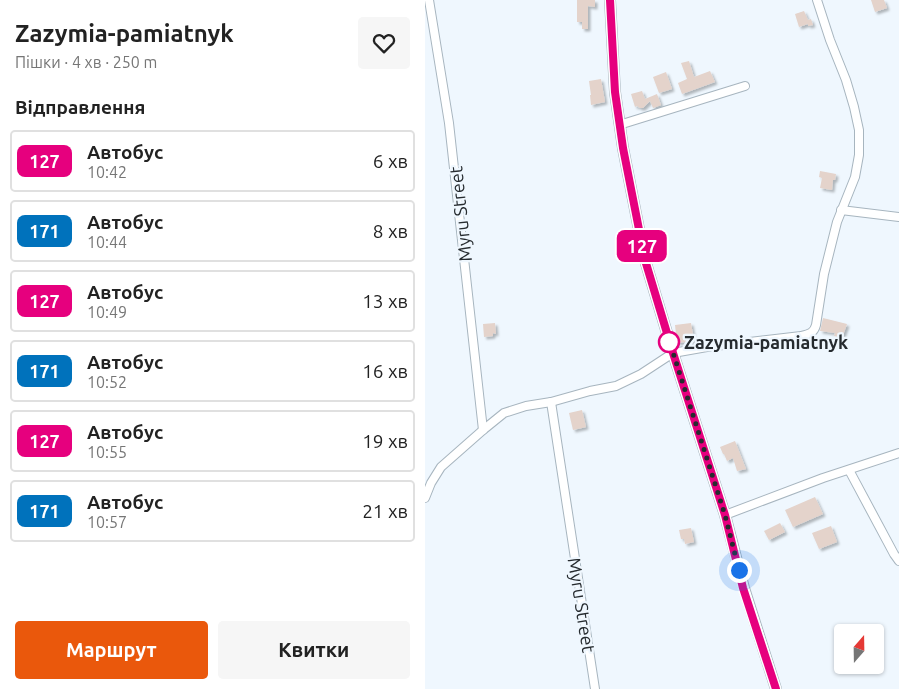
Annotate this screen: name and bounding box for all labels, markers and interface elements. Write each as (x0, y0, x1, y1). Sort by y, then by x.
button: heart (358, 17, 410, 69)
text: Zazymia-pamiatnyk (15, 20, 234, 47)
text: Пішки · 4 хв · 250 m (15, 53, 157, 71)
text: Відправлення (15, 96, 145, 118)
text: Автобус (87, 141, 163, 163)
text: 6 хв (373, 150, 408, 172)
text: 127 (29, 151, 60, 171)
text: 10:42 (87, 163, 127, 181)
street label: Myru Street (445, 165, 475, 263)
text: Автобус (87, 211, 163, 233)
text: 8 хв (373, 220, 408, 242)
text: 171 (29, 221, 60, 241)
line badge: 127 (613, 230, 671, 262)
text: 10:44 (87, 233, 127, 251)
text: 127 (627, 236, 657, 256)
text: Автобус (87, 281, 163, 303)
text: 13 хв (362, 290, 408, 312)
text: 127 (29, 291, 60, 311)
text: 10:49 (87, 303, 127, 321)
marker: Zazymia-pamiatnyk (658, 331, 680, 353)
place label: Zazymia-pamiatnyk (684, 332, 848, 352)
text: Автобус (87, 351, 163, 373)
text: 16 хв (362, 360, 408, 382)
text: 171 (29, 361, 60, 381)
text: 10:52 (87, 373, 127, 391)
text: Автобус (87, 421, 163, 443)
text: 19 хв (362, 430, 408, 452)
text: 127 (29, 431, 60, 451)
text: 10:55 (87, 443, 127, 461)
text: Автобус (87, 491, 163, 513)
text: 21 хв (362, 500, 408, 522)
text: 171 (29, 501, 60, 521)
text: 10:57 (87, 513, 127, 531)
street label: Myru Street (565, 556, 599, 654)
your location (727, 558, 752, 583)
button: Маршрут (15, 621, 208, 679)
button: Квитки (218, 621, 410, 679)
north arrow (834, 624, 884, 674)
map controls (834, 624, 884, 674)

